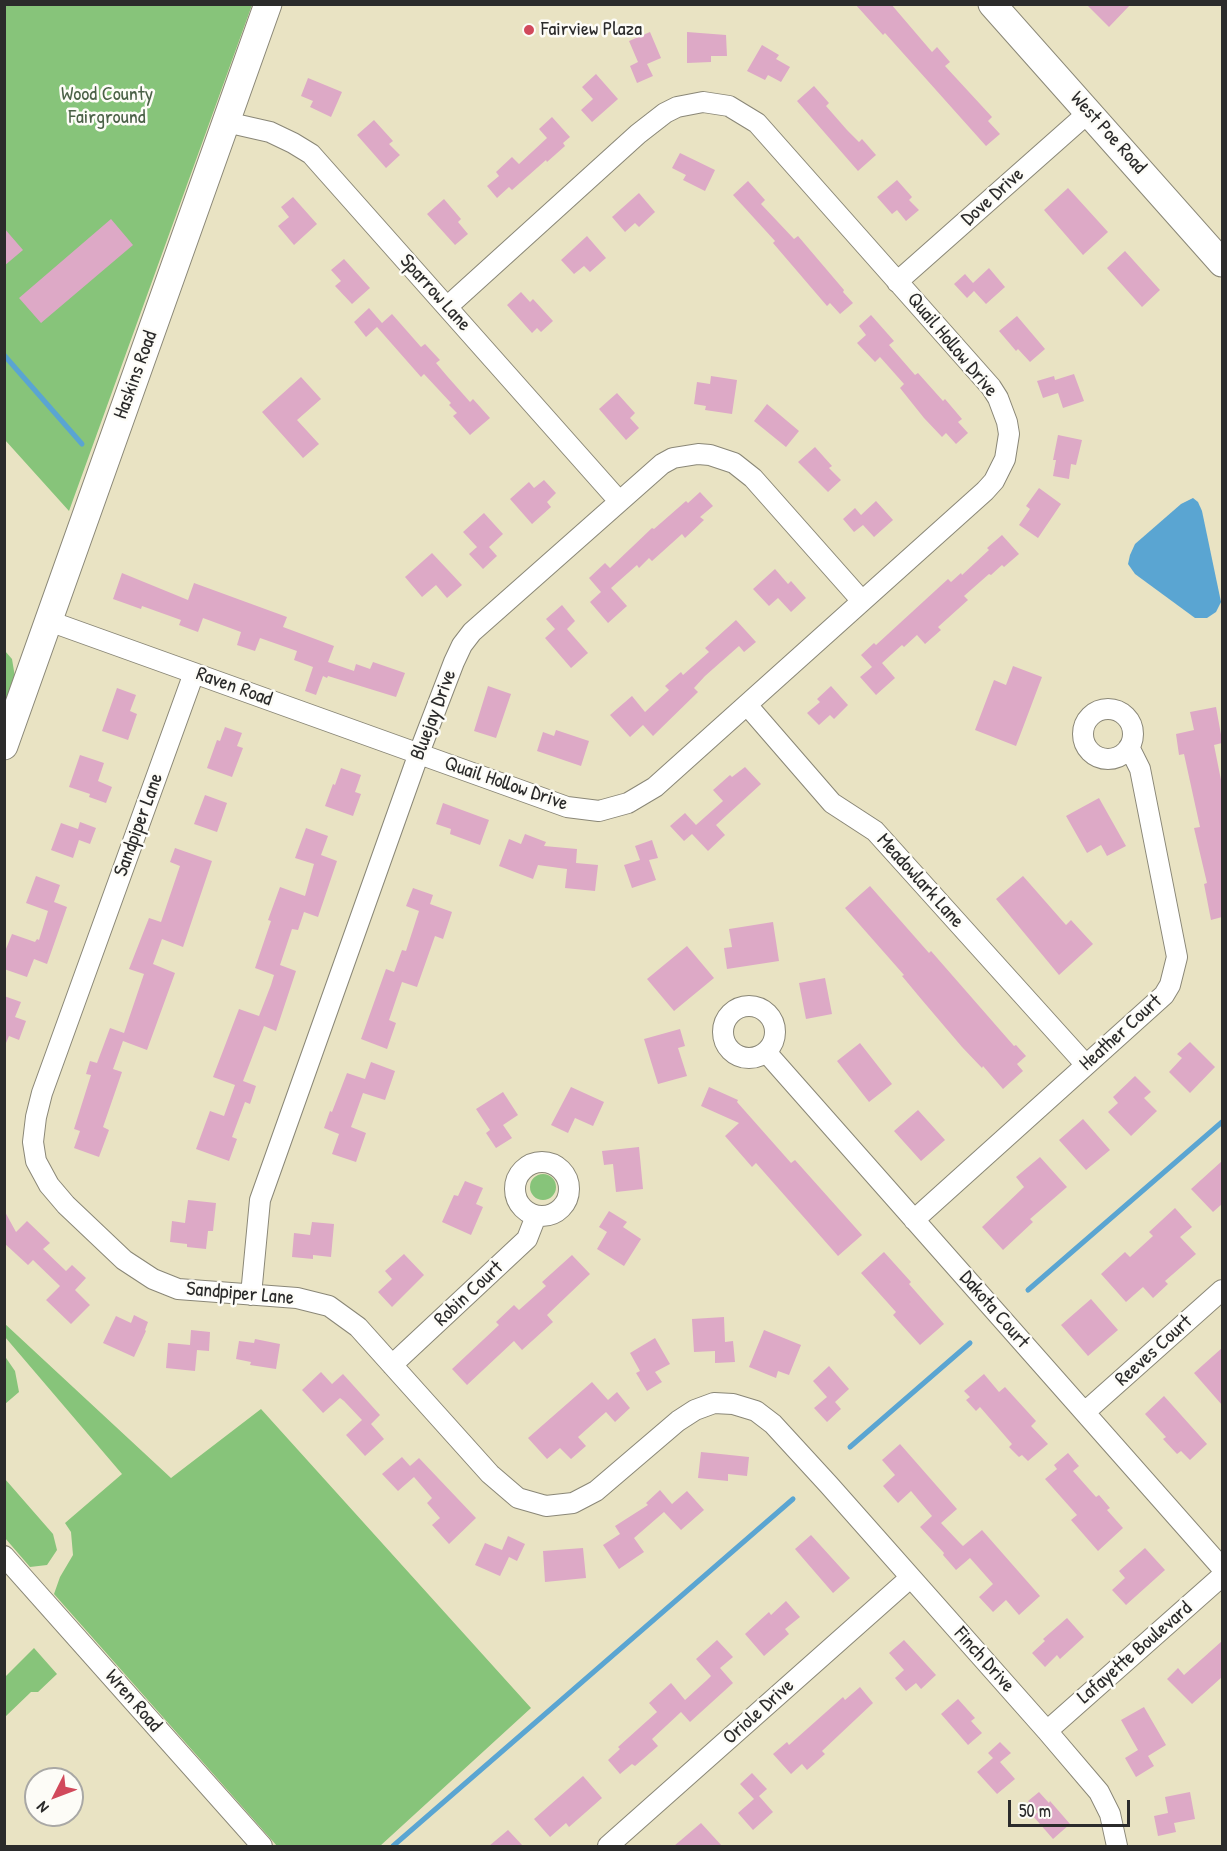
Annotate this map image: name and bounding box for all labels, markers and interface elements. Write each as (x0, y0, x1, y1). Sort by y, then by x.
place label: Fairview Plaza (541, 18, 642, 42)
marker: Fairview Plaza (522, 23, 536, 37)
park label: Wood County Fairground (61, 83, 153, 130)
street label: West Poe Road (1065, 87, 1151, 179)
street label: Dove Drive (957, 163, 1029, 231)
street label: Sparrow Lane (394, 250, 476, 336)
street label: Quail Hollow Drive (901, 288, 1003, 402)
street label: Haskins Road (109, 328, 163, 422)
street label: Raven Road (193, 662, 275, 712)
street label: Bluejay Drive (406, 667, 462, 763)
street label: Quail Hollow Drive (441, 752, 571, 816)
street label: Sandpiper Lane (109, 770, 169, 880)
street label: Meadowlark Lane (871, 829, 969, 933)
street label: Heather Court (1075, 990, 1167, 1076)
street label: Robin Court (430, 1256, 508, 1332)
street label: Dakota Court (954, 1266, 1034, 1354)
street label: Sandpiper Lane (185, 1277, 295, 1311)
street label: Reeves Court (1111, 1310, 1197, 1392)
street label: Lafayette Boulevard (1073, 1597, 1197, 1709)
street label: Finch Drive (949, 1622, 1019, 1698)
street label: Wren Road (100, 1665, 166, 1737)
street label: Oriole Drive (719, 1674, 799, 1750)
north arrow (24, 1767, 84, 1827)
scale bar (1011, 1788, 1132, 1826)
text: N (31, 1797, 53, 1818)
text: 50 m (1019, 1798, 1051, 1823)

